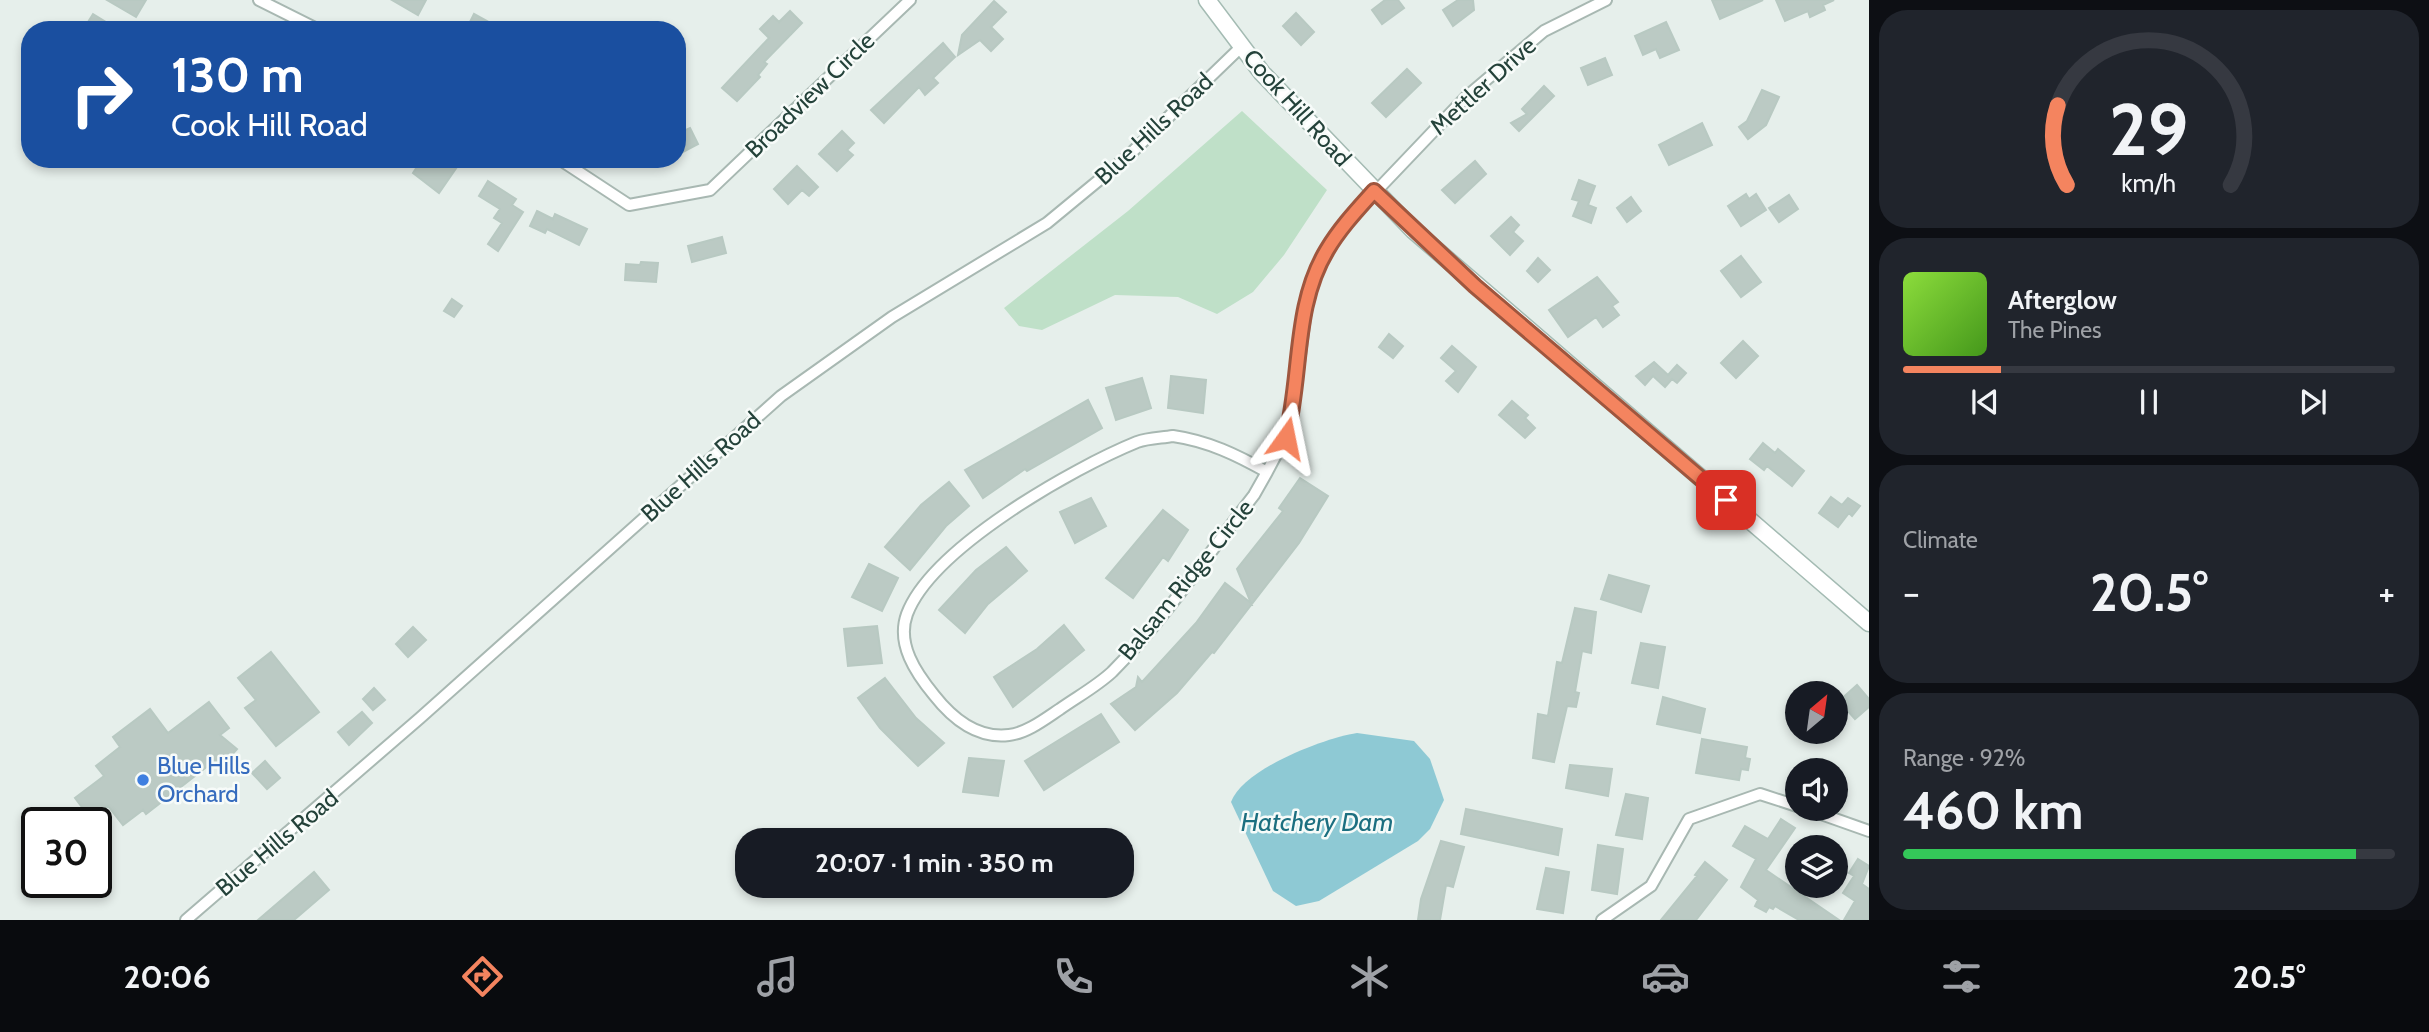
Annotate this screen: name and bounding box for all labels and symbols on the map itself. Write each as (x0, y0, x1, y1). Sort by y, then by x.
street label: Broadview Circle (739, 26, 880, 163)
street label: Mettler Drive (1424, 31, 1542, 141)
street label: Cook Hill Road (1237, 43, 1358, 172)
street label: Blue Hills Road (1089, 67, 1219, 191)
position arrow (1249, 401, 1323, 475)
street label: Blue Hills Road (635, 405, 766, 528)
pin (1696, 470, 1756, 530)
street label: Balsam Ridge Circle (1112, 493, 1259, 666)
north arrow (1785, 681, 1848, 744)
place label: Blue Hills Orchard (157, 751, 250, 808)
marker: Blue Hills Orchard (135, 772, 151, 788)
street label: Blue Hills Road (210, 783, 344, 902)
water label: Hatchery Dam (1241, 806, 1393, 838)
speed limit sign: 30 (21, 807, 112, 898)

